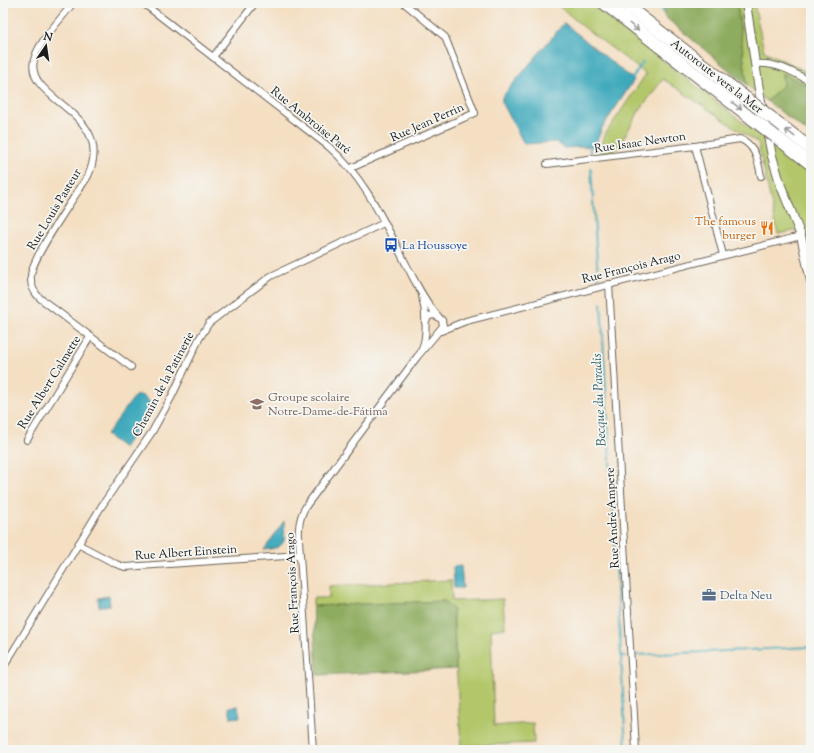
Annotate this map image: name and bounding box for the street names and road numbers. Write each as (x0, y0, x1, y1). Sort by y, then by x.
street label: Autoroute vers la Mer (666, 35, 767, 119)
street label: Rue Ambroise Paré (266, 83, 355, 159)
street label: Rue Jean Perrin (388, 99, 467, 147)
street label: Rue Isaac Newton (593, 128, 687, 158)
street label: Rue Louis Pasteur (23, 165, 87, 254)
street label: Rue François Arago (580, 247, 683, 289)
street label: Chemin de la Patinerie (128, 328, 199, 440)
street label: Rue Albert Calmette (14, 332, 86, 433)
street label: Rue André Ampere (601, 467, 625, 569)
street label: Rue François Arago (281, 532, 305, 634)
street label: Rue Albert Einstein (134, 540, 238, 566)

